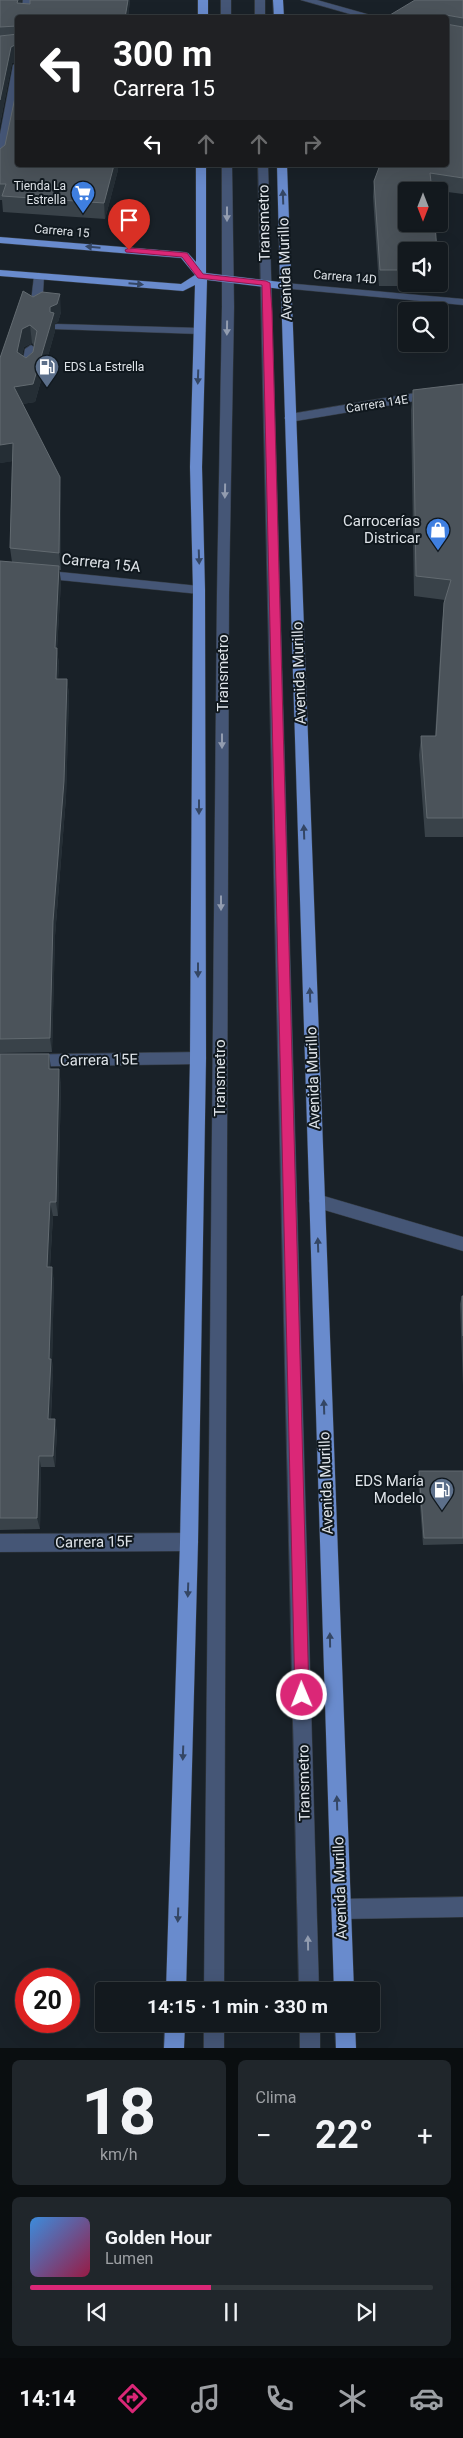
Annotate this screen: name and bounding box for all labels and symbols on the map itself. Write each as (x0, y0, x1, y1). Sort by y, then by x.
place label: Tienda La Estrella (14, 179, 66, 207)
supermarket icon: Tienda La Estrella (70, 180, 96, 214)
north arrow (398, 182, 448, 232)
street label: Transmetro (254, 184, 274, 262)
one-way arrow (279, 189, 287, 205)
pin (108, 199, 150, 250)
one-way arrow (223, 206, 231, 222)
street label: Avenida Murillo (274, 217, 296, 321)
street label: Carrera 15 (34, 222, 91, 240)
one-way arrow (84, 243, 100, 251)
street label: Carrera 14D (313, 267, 377, 287)
one-way arrow (128, 280, 144, 288)
one-way arrow (223, 320, 231, 336)
fuel station icon: EDS La Estrella (34, 354, 60, 388)
place label: EDS La Estrella (64, 360, 144, 374)
one-way arrow (194, 370, 202, 386)
street label: Carrera 14E (345, 392, 409, 416)
one-way arrow (221, 483, 229, 499)
place label: Carrocerías Districar (343, 512, 420, 547)
shop icon: Carrocerías Districar (425, 517, 451, 551)
street label: Carrera 15A (61, 550, 142, 576)
one-way arrow (195, 550, 203, 566)
street label: Avenida Murillo (288, 621, 310, 725)
street label: Transmetro (214, 635, 232, 711)
one-way arrow (218, 733, 226, 749)
one-way arrow (195, 800, 203, 816)
one-way arrow (300, 824, 308, 840)
one-way arrow (217, 895, 225, 911)
one-way arrow (194, 962, 202, 978)
one-way arrow (305, 986, 313, 1002)
street label: Avenida Murillo (302, 1026, 324, 1130)
street label: Transmetro (211, 1040, 229, 1116)
street label: Carrera 15E (60, 1050, 139, 1070)
one-way arrow (314, 1236, 322, 1252)
one-way arrow (320, 1399, 328, 1415)
street label: Avenida Murillo (315, 1431, 337, 1535)
place label: EDS María Modelo (355, 1472, 424, 1507)
fuel station icon: EDS María Modelo (429, 1477, 455, 1511)
street label: Carrera 15F (55, 1532, 133, 1552)
one-way arrow (183, 1582, 191, 1598)
one-way arrow (326, 1632, 334, 1648)
position arrow (275, 1668, 327, 1720)
street label: Transmetro (294, 1744, 314, 1822)
one-way arrow (179, 1745, 187, 1761)
one-way arrow (332, 1794, 340, 1810)
street label: Avenida Murillo (329, 1836, 351, 1940)
one-way arrow (174, 1907, 182, 1923)
one-way arrow (304, 1934, 312, 1950)
speed limit sign: 20 (15, 1968, 80, 2033)

